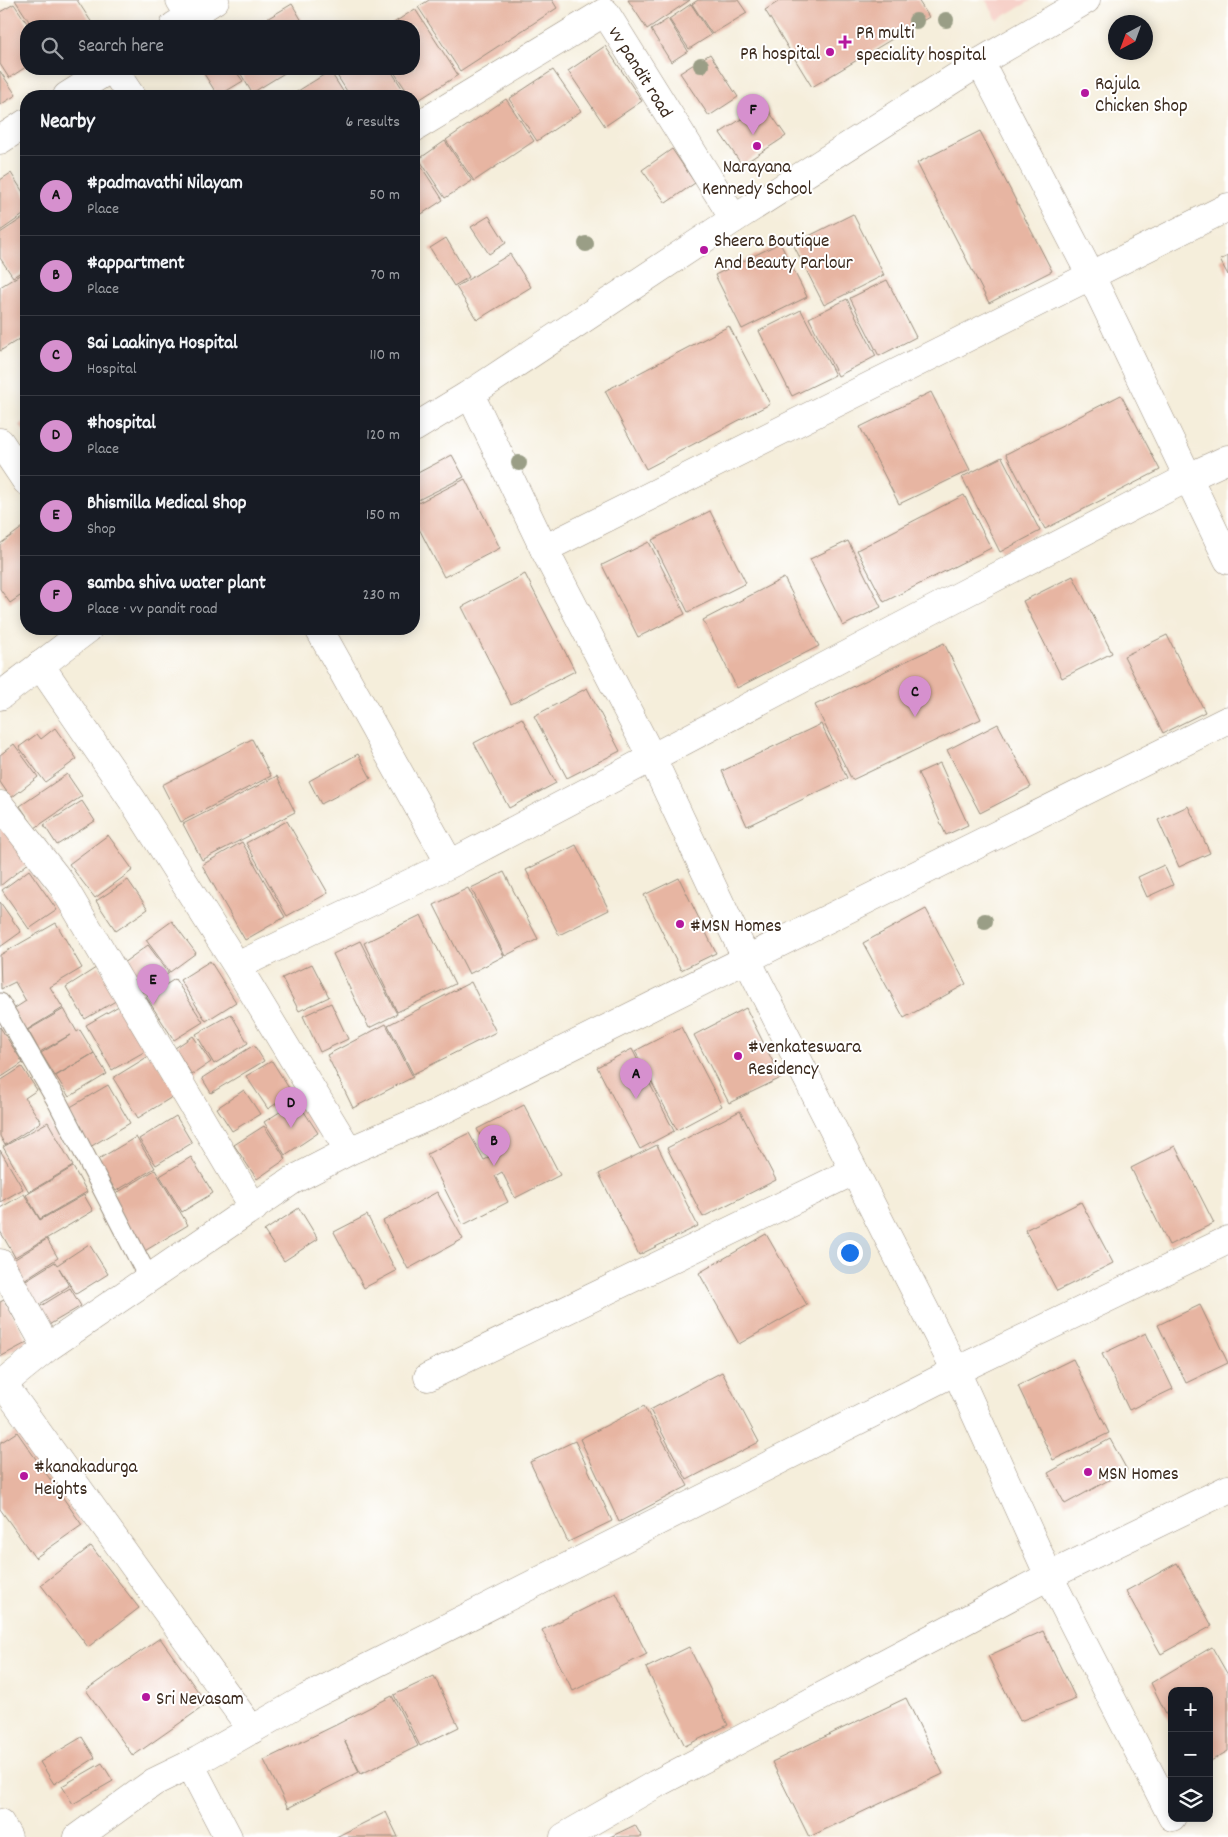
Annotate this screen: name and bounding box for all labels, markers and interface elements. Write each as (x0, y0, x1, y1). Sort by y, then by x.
north arrow (1108, 15, 1153, 60)
search box (20, 20, 420, 75)
place label: PR multi speciality hospital (856, 21, 987, 70)
street label: vv pandit road (600, 22, 678, 124)
icon: search (38, 34, 66, 62)
text: Search here (78, 34, 164, 61)
marker: PR multi speciality hospital (838, 35, 852, 49)
place label: PR hospital (740, 42, 820, 69)
marker: PR hospital (824, 46, 836, 58)
place label: Rajula Chicken Shop (1095, 72, 1188, 121)
marker: Rajula Chicken Shop (1079, 87, 1091, 99)
pin: F (737, 94, 769, 135)
text: Nearby (40, 108, 95, 138)
text: 6 results (345, 111, 400, 134)
marker: Narayana Kennedy School (751, 140, 763, 152)
place label: Narayana Kennedy School (702, 155, 813, 204)
text: #padmavathi Nilayam (87, 171, 243, 198)
text: A (52, 184, 60, 207)
text: 50 m (369, 184, 400, 207)
text: Place (87, 198, 119, 221)
place label: Sheera Boutique And Beauty Parlour (714, 229, 853, 278)
marker: Sheera Boutique And Beauty Parlour (698, 244, 710, 256)
text: #appartment (87, 251, 185, 278)
text: B (52, 264, 60, 287)
text: 70 m (370, 264, 400, 287)
text: Place (87, 278, 119, 301)
text: Sai Laakinya Hospital (87, 331, 238, 358)
text: C (52, 344, 60, 367)
text: 110 m (370, 344, 400, 367)
text: Hospital (87, 358, 137, 381)
text: #hospital (87, 411, 156, 438)
text: D (52, 424, 60, 447)
text: 120 m (366, 424, 400, 447)
text: Place (87, 438, 119, 461)
text: Bhismilla Medical Shop (87, 491, 247, 518)
text: E (52, 504, 60, 527)
text: 150 m (366, 504, 400, 527)
text: Shop (87, 518, 116, 541)
text: samba shiva water plant (87, 571, 266, 598)
text: F (52, 584, 60, 607)
text: 230 m (363, 584, 400, 607)
text: Place · vv pandit road (87, 598, 217, 621)
pin: C (899, 676, 931, 717)
place label: #MSN Homes (690, 914, 782, 941)
marker: #MSN Homes (674, 918, 686, 930)
pin: E (137, 964, 169, 1005)
place label: #venkateswara Residency (748, 1035, 862, 1084)
marker: #venkateswara Residency (732, 1050, 744, 1062)
pin: A (620, 1058, 652, 1099)
pin: D (275, 1087, 307, 1128)
pin: B (478, 1125, 510, 1166)
your location (837, 1240, 863, 1266)
place label: #kanakadurga Heights (34, 1455, 138, 1504)
place label: MSN Homes (1098, 1462, 1179, 1489)
marker: MSN Homes (1082, 1466, 1094, 1478)
marker: #kanakadurga Heights (18, 1470, 30, 1482)
place label: Sri Nevasam (156, 1687, 244, 1714)
map controls (1168, 1687, 1213, 1822)
button: + (1168, 1687, 1213, 1732)
marker: Sri Nevasam (140, 1691, 152, 1703)
button: − (1168, 1732, 1213, 1777)
button: layers (1168, 1777, 1213, 1822)

